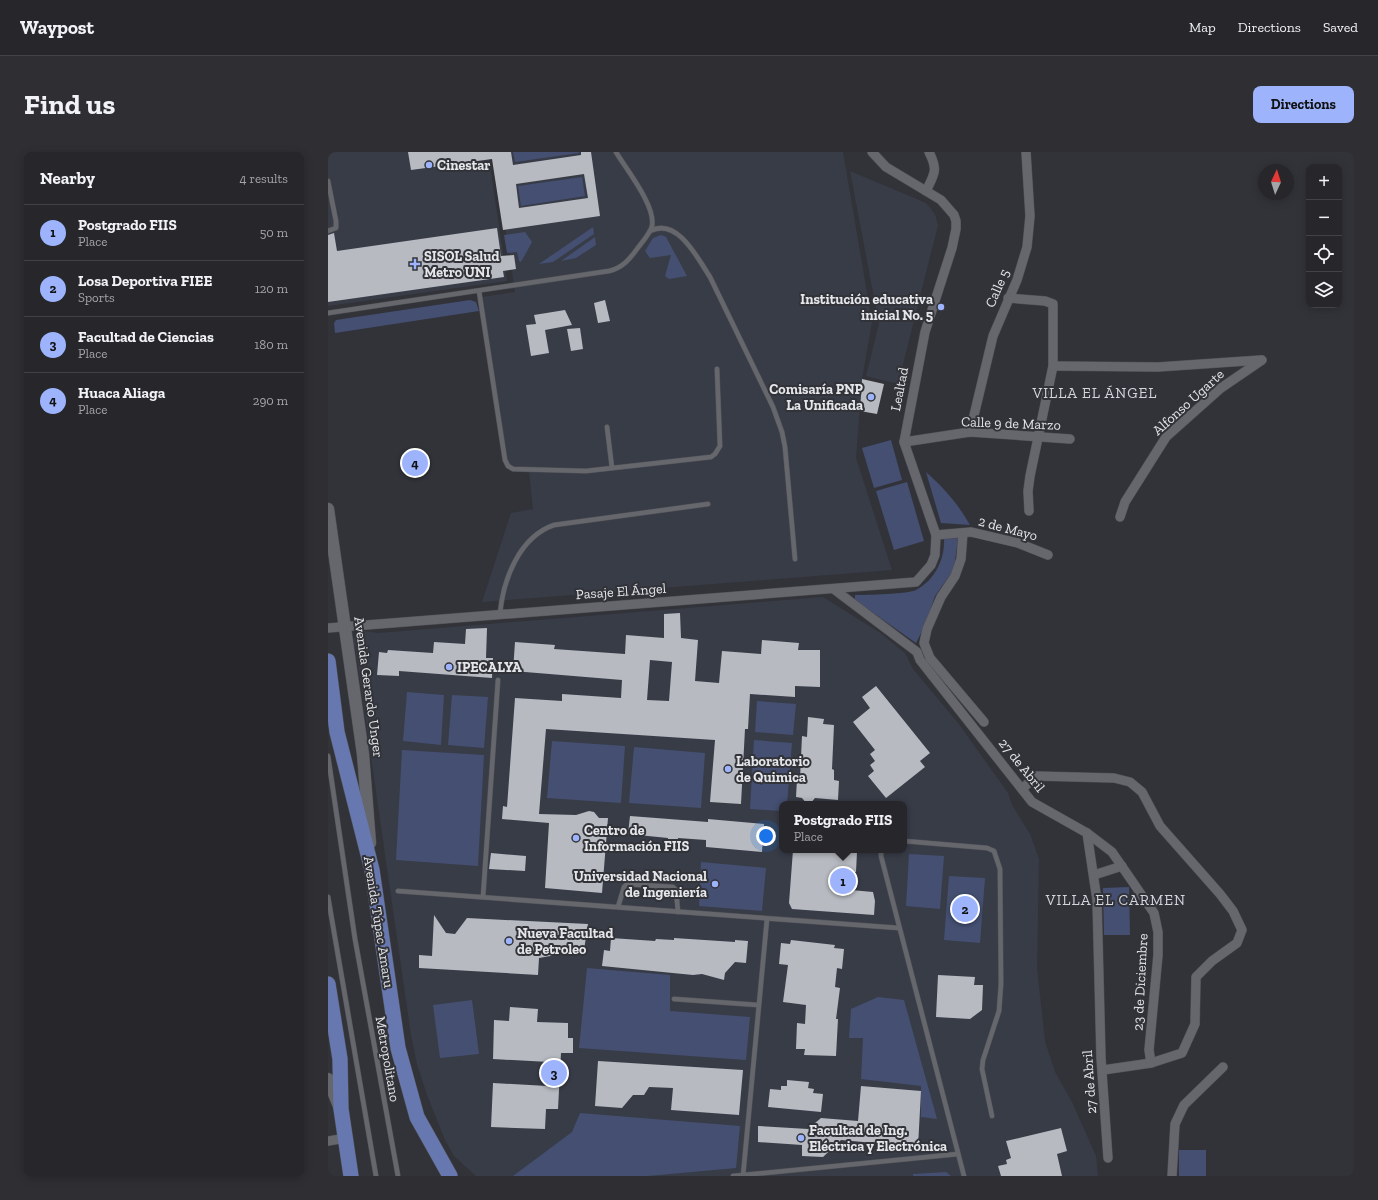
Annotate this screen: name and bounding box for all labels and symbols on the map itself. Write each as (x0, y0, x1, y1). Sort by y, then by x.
place label: Cinestar (437, 157, 491, 174)
marker: Cinestar (424, 160, 434, 170)
north arrow (1258, 164, 1294, 200)
place label: SISOL Salud Metro UNI (424, 248, 500, 281)
marker: SISOL Salud Metro UNI (409, 258, 421, 270)
street label: Calle 5 (982, 266, 1013, 310)
place label: Institución educativa inicial No. 5 (800, 291, 933, 324)
marker: Institución educativa inicial No. 5 (936, 302, 946, 312)
street label: Lealtad (887, 365, 912, 412)
street label: Alfonso Ugarte (1149, 365, 1228, 439)
place label: Comisaría PNP La Unificada (769, 381, 864, 414)
district label: VILLA EL ÁNGEL (1031, 384, 1158, 402)
marker: Comisaría PNP La Unificada (866, 392, 876, 402)
street label: Calle 9 de Marzo (961, 413, 1061, 434)
pin: 4 (402, 448, 428, 478)
street label: 2 de Mayo (976, 512, 1039, 545)
street label: Pasaje El Ángel (575, 580, 667, 603)
street label: Avenida Gerardo Unger (350, 616, 387, 759)
place label: IPECALYA (457, 659, 522, 676)
marker: IPECALYA (444, 662, 454, 672)
street label: 27 de Abril (995, 735, 1049, 796)
place label: Laboratorio de Quimica (736, 753, 810, 786)
marker: Laboratorio de Quimica (723, 764, 733, 774)
place label: Centro de Información FIIS (584, 822, 690, 855)
your location (756, 826, 776, 846)
marker: Centro de Información FIIS (571, 833, 581, 843)
street label: Avenida Túpac Amaru (360, 855, 397, 989)
pin: 1 (830, 866, 856, 896)
place label: Universidad Nacional de Ingeniería (574, 868, 707, 901)
marker: Universidad Nacional de Ingeniería (710, 879, 720, 889)
district label: VILLA EL CARMEN (1045, 891, 1186, 909)
pin: 2 (952, 894, 978, 924)
place label: Nueva Facultad de Petroleo (517, 925, 613, 958)
street label: 23 de Diciembre (1129, 933, 1152, 1031)
marker: Nueva Facultad de Petroleo (504, 936, 514, 946)
street label: Metropolitano (372, 1015, 403, 1103)
street label: 27 de Abril (1079, 1049, 1100, 1115)
pin: 3 (541, 1058, 567, 1088)
place label: Facultad de Ing. Eléctrica y Electrónica (809, 1122, 947, 1155)
marker: Facultad de Ing. Eléctrica y Electrónica (796, 1133, 806, 1143)

